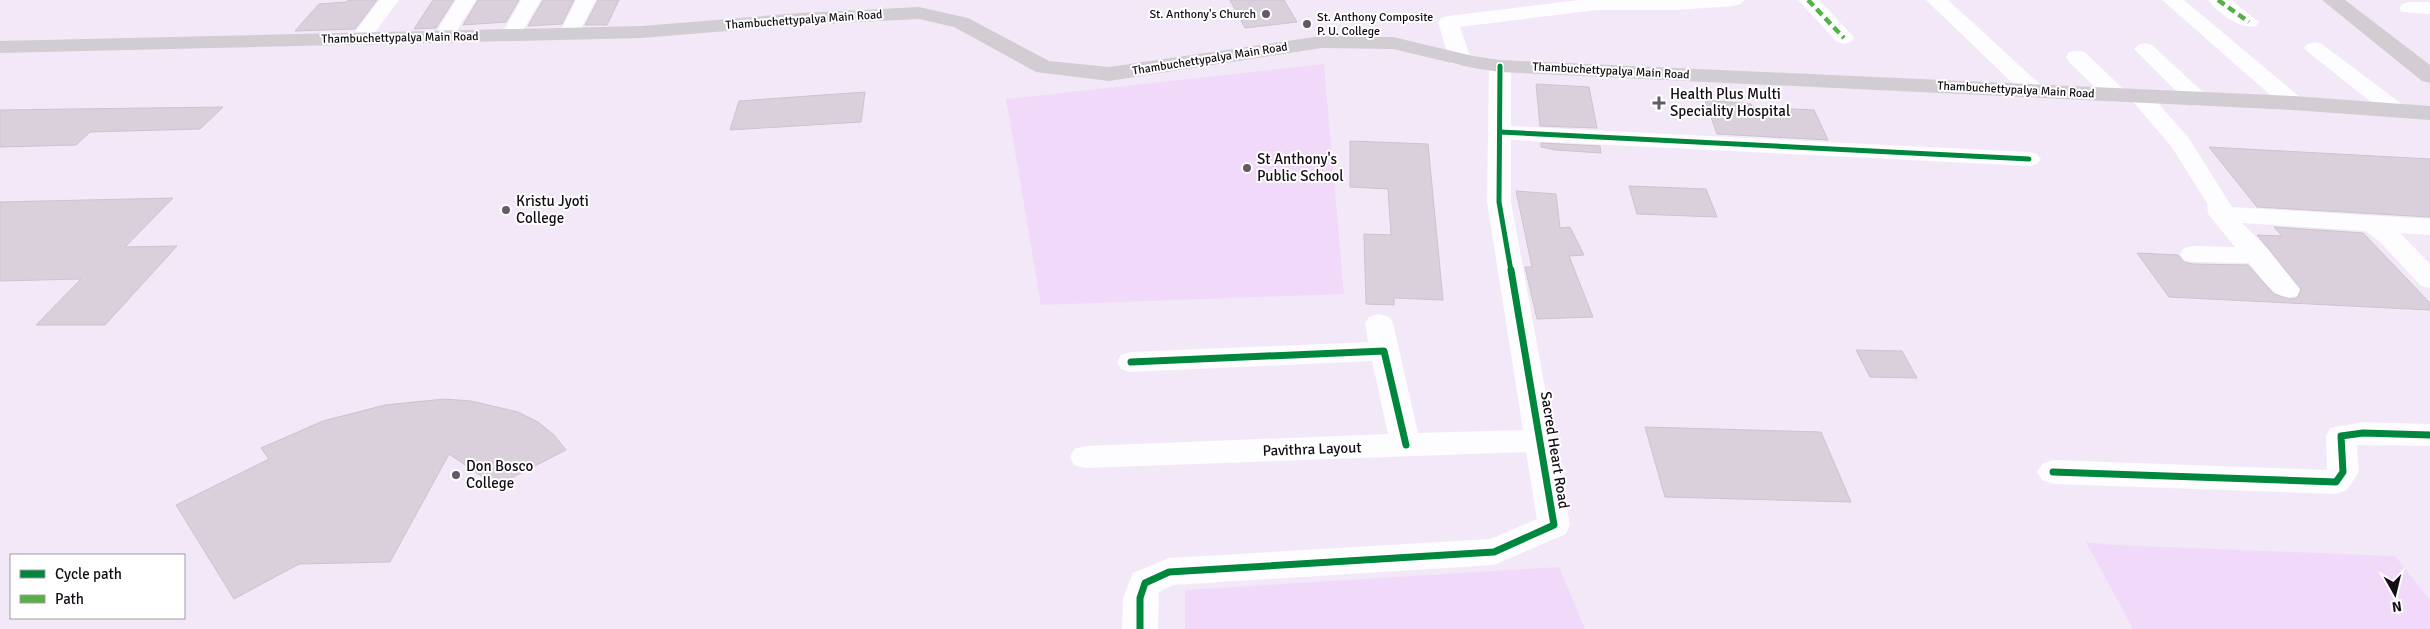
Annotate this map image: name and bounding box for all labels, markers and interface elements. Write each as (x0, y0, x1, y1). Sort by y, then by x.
street label: Thambuchettypalya Main Road (725, 7, 883, 33)
place label: St. Anthony's Church (1149, 7, 1256, 22)
marker: St. Anthony's Church (1260, 8, 1272, 20)
place label: St. Anthony Composite P. U. College (1317, 10, 1433, 39)
marker: St. Anthony Composite P. U. College (1301, 18, 1313, 30)
street label: Thambuchettypalya Main Road (321, 29, 479, 47)
street label: Thambuchettypalya Main Road (1131, 39, 1289, 79)
street label: Thambuchettypalya Main Road (1532, 59, 1690, 83)
street label: Thambuchettypalya Main Road (1937, 78, 2095, 102)
place label: Health Plus Multi Speciality Hospital (1670, 85, 1790, 120)
marker: Health Plus Multi Speciality Hospital (1652, 96, 1666, 110)
place label: St Anthony's Public School (1257, 150, 1344, 185)
marker: St Anthony's Public School (1241, 162, 1253, 174)
place label: Kristu Jyoti College (516, 192, 589, 227)
marker: Kristu Jyoti College (500, 204, 512, 216)
street label: Sacred Heart Road (1537, 390, 1573, 510)
street label: Pavithra Layout (1262, 438, 1362, 460)
place label: Don Bosco College (466, 457, 533, 492)
marker: Don Bosco College (450, 469, 462, 481)
legend (10, 554, 185, 619)
text: Cycle path (55, 565, 122, 583)
north arrow (2370, 569, 2420, 619)
text: Path (55, 590, 84, 608)
text: N (2391, 597, 2403, 615)

